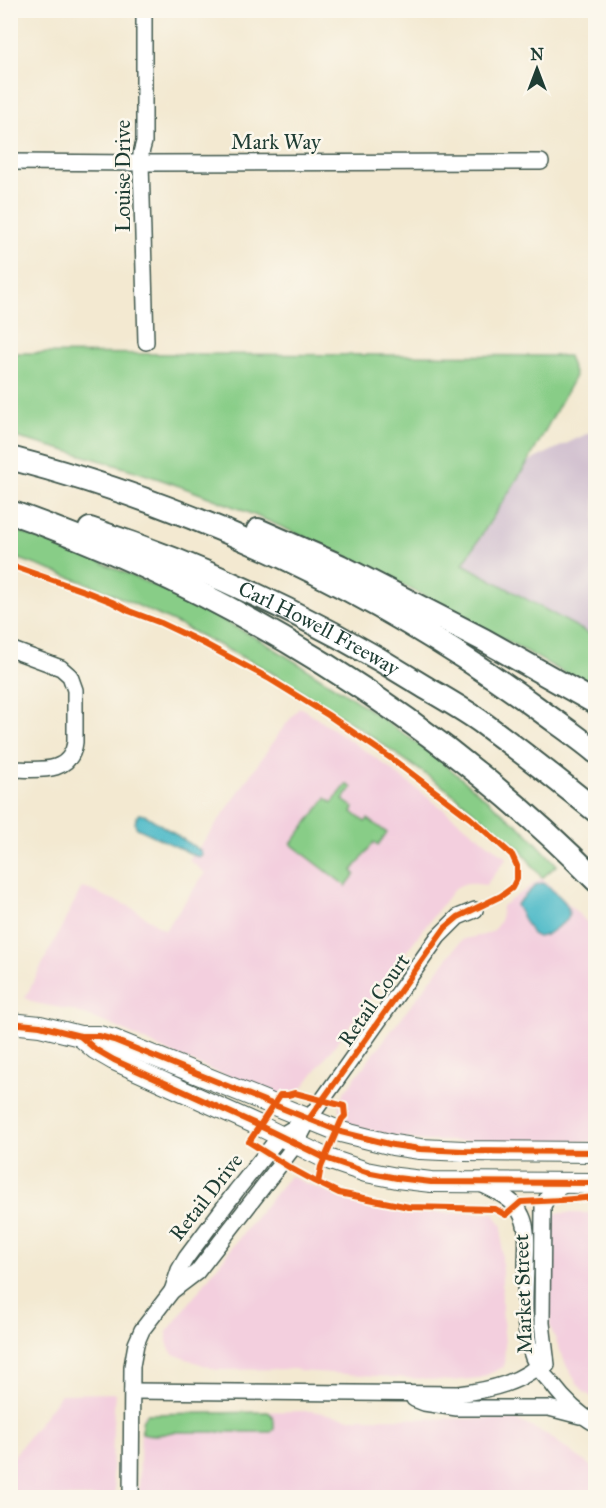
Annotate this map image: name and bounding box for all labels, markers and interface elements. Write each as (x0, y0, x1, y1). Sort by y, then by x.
north arrow (507, 39, 567, 99)
text: N (530, 45, 544, 64)
street label: Louise Drive (110, 119, 136, 232)
street label: Mark Way (231, 129, 322, 155)
street label: Carl Howell Freeway (234, 575, 405, 682)
street label: Retail Court (333, 948, 416, 1051)
street label: Retail Drive (164, 1148, 248, 1246)
street label: Market Street (508, 1233, 538, 1355)

